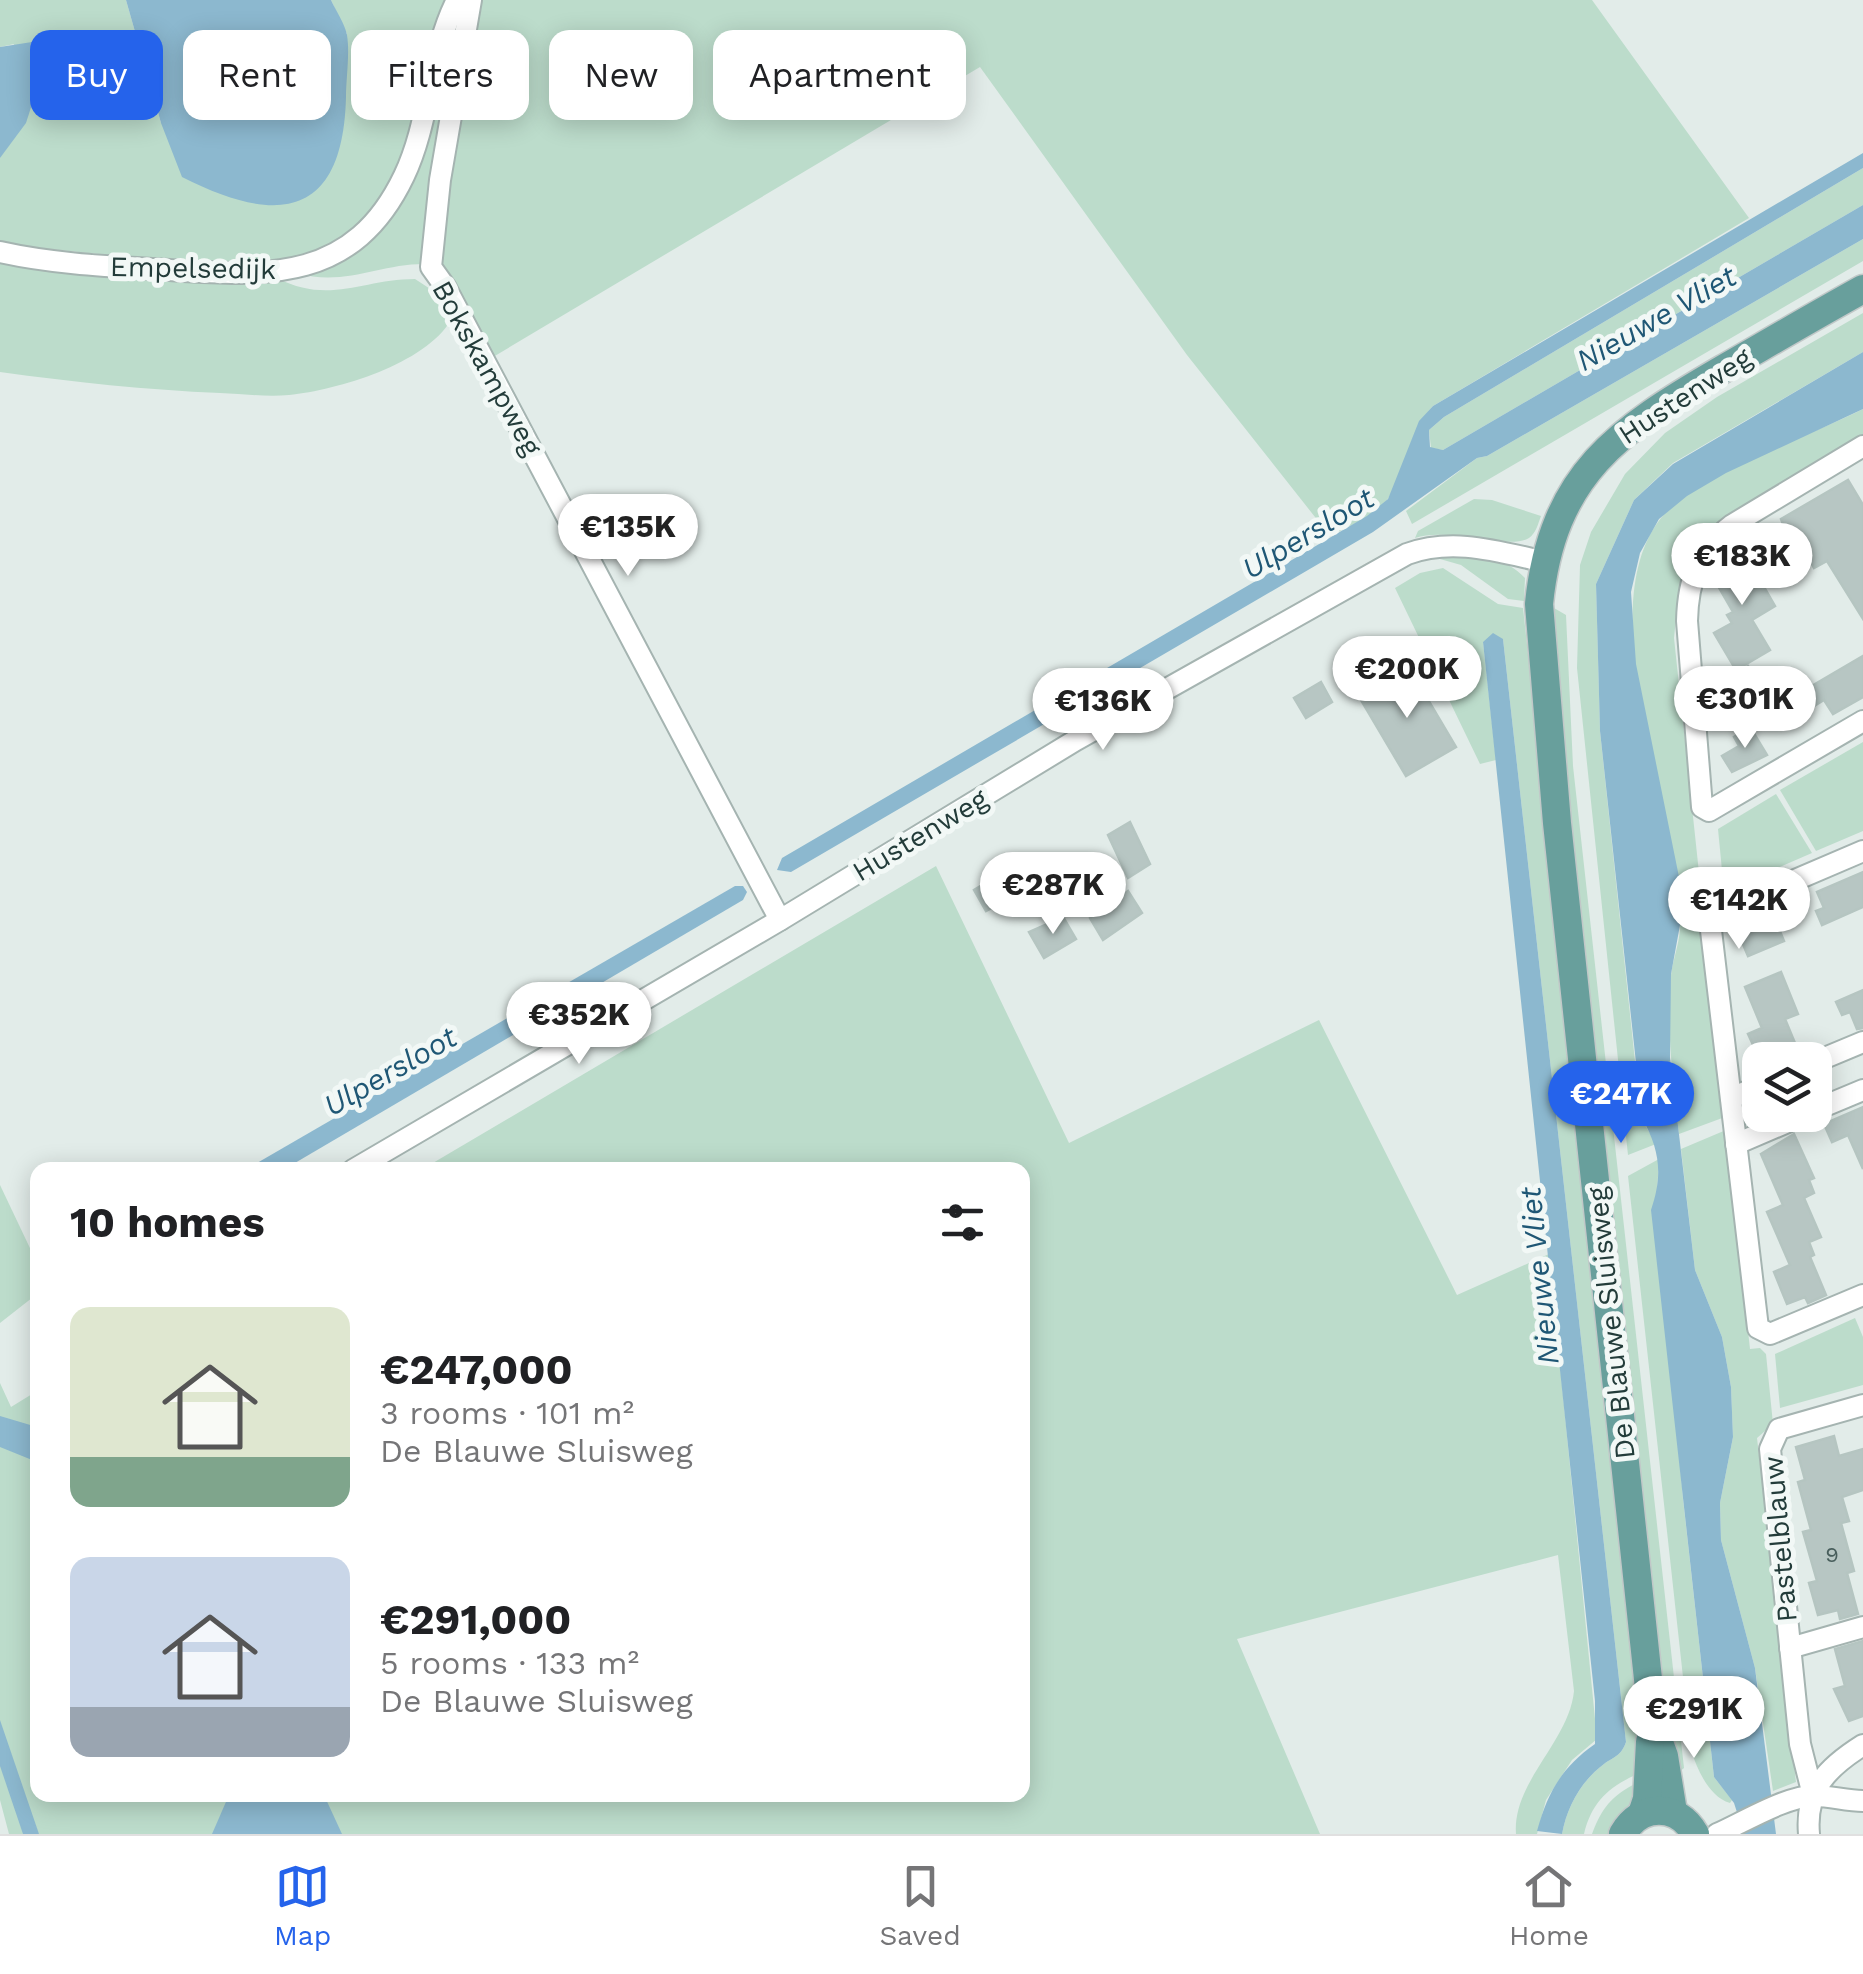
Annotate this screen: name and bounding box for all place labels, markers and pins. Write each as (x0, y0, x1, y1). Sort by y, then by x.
pin: €135K (558, 494, 698, 579)
pin: €183K (1672, 523, 1812, 608)
pin: €200K (1337, 636, 1477, 721)
pin: €301K (1675, 666, 1815, 751)
pin: €136K (1033, 668, 1173, 753)
pin: €287K (983, 852, 1123, 937)
pin: €142K (1669, 867, 1809, 952)
pin: €352K (509, 982, 649, 1067)
pin: €247K (1551, 1061, 1691, 1146)
pin: €291K (1624, 1676, 1764, 1761)

